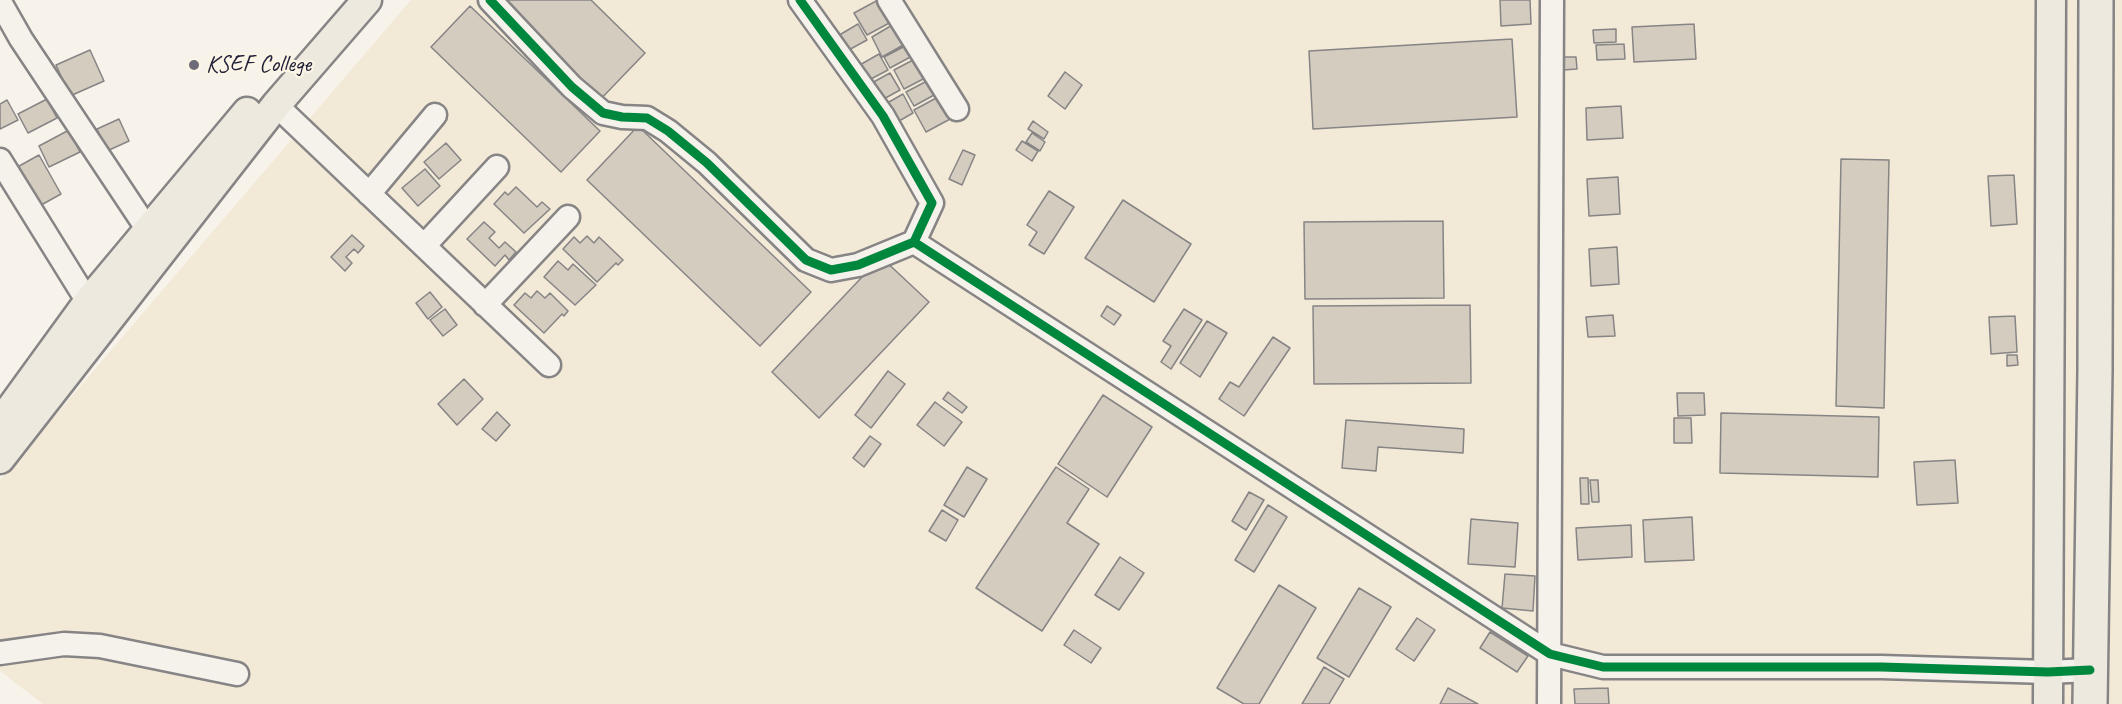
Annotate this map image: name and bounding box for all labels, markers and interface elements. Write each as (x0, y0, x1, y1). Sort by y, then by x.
place label: KSEF College (206, 51, 311, 79)
marker: KSEF College (187, 58, 201, 72)

